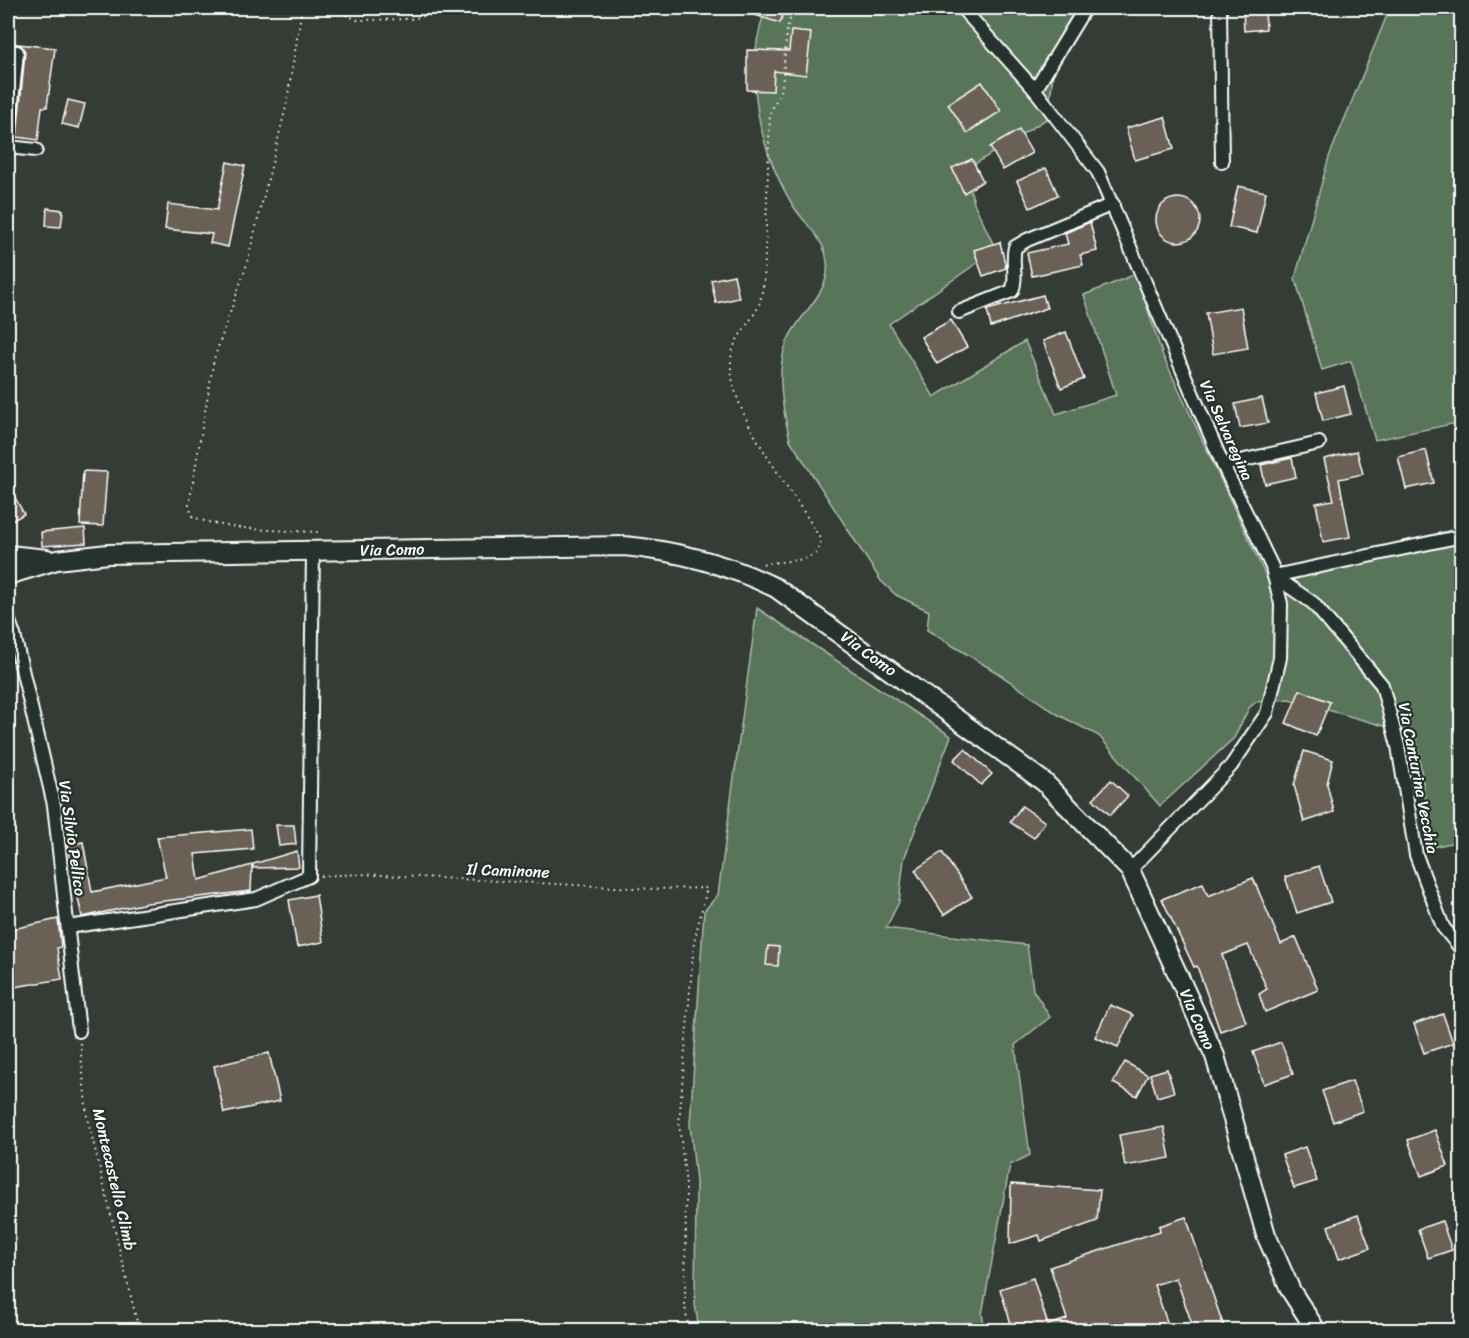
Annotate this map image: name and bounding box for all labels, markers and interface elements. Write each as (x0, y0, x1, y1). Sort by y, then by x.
street label: Via Selvaregina (1191, 375, 1262, 485)
street label: Via Como (360, 534, 424, 565)
street label: Via Como (834, 623, 903, 684)
street label: Via Canturina Vecchia (1390, 700, 1447, 856)
street label: Via Silvio Pellico (50, 778, 95, 898)
street label: Il Caminone (465, 855, 550, 886)
street label: Via Como (1171, 984, 1224, 1055)
street label: Montecastello Climb (84, 1105, 145, 1253)

